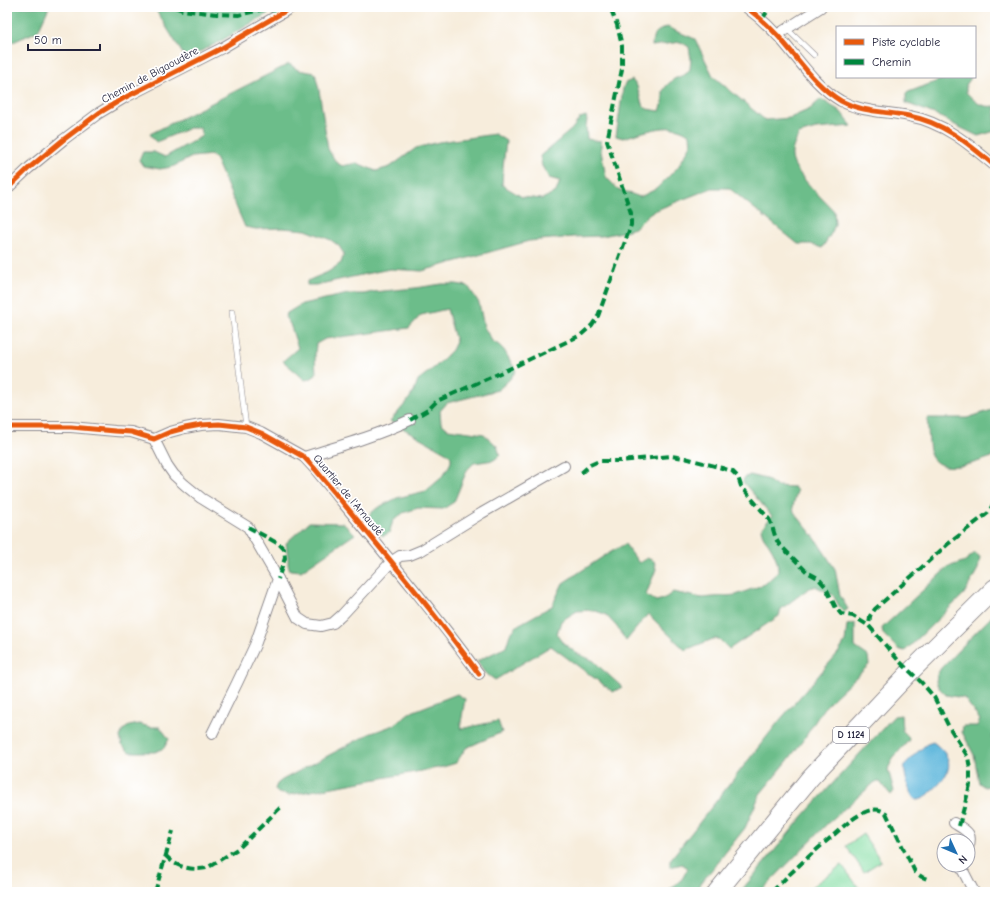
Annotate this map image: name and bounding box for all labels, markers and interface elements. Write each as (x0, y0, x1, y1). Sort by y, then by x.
scale bar (28, 26, 100, 52)
legend (836, 26, 976, 78)
text: 50 m (34, 33, 62, 47)
text: Piste cyclable (872, 35, 940, 49)
street label: Chemin de Bigaoudère (99, 44, 201, 106)
text: Chemin (872, 55, 911, 69)
street label: Quartier de l'Arnaudé (310, 452, 386, 539)
road number: D 1124 (833, 727, 869, 743)
north arrow (936, 833, 976, 873)
text: N (956, 852, 970, 867)

